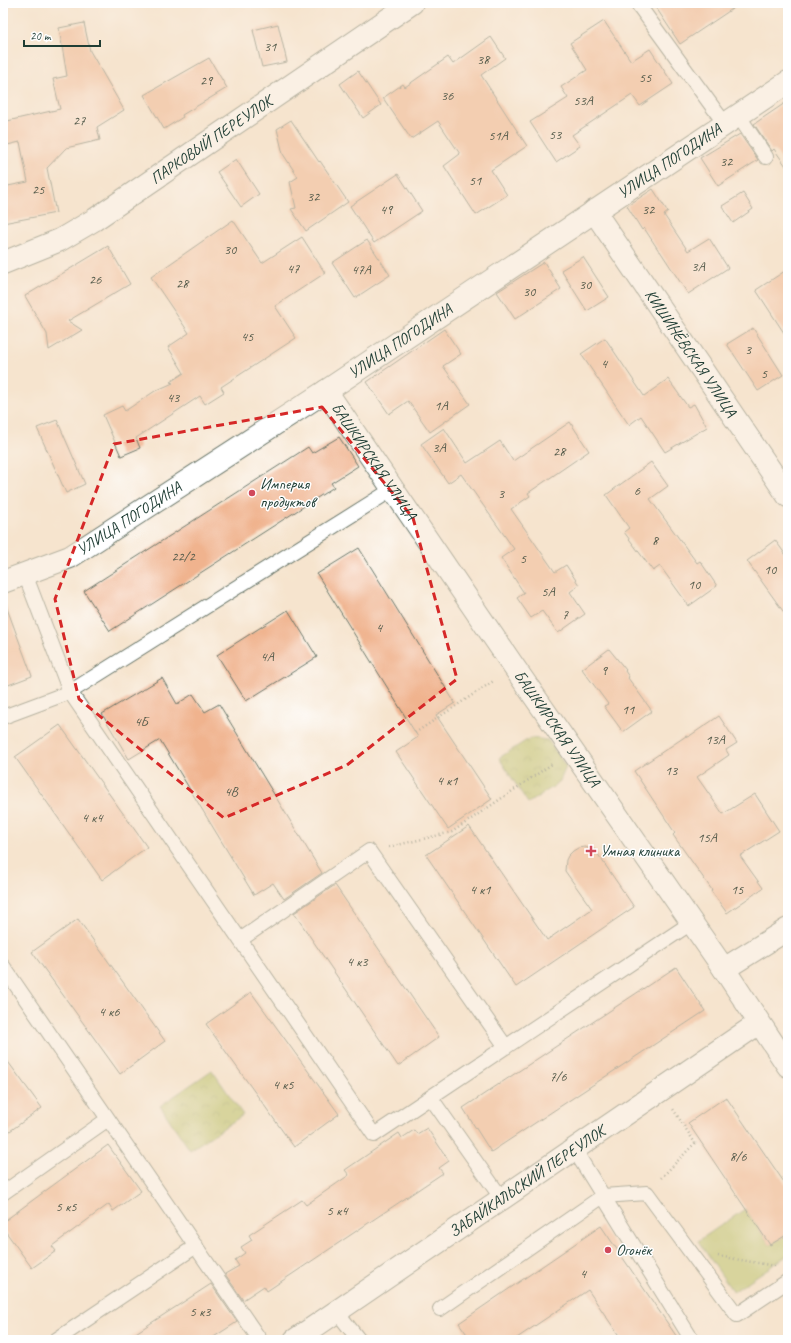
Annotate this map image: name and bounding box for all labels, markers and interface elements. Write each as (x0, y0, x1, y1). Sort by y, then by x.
scale bar (24, 22, 100, 48)
text: 20 m (30, 28, 52, 44)
house number: 31 (264, 38, 277, 55)
house number: 38 (477, 51, 491, 68)
house number: 55 (639, 69, 652, 86)
house number: 29 (200, 72, 214, 89)
house number: 36 (441, 87, 454, 104)
street label: ПАРКОВЫЙ ПЕРЕУЛОК (147, 90, 279, 189)
house number: 53А (573, 92, 594, 109)
house number: 27 (73, 112, 86, 129)
street label: УЛИЦА ПОГОДИНА (614, 119, 726, 203)
house number: 53 (549, 126, 563, 143)
house number: 51А (488, 127, 509, 144)
house number: 32 (720, 153, 734, 170)
house number: 51 (469, 172, 482, 189)
house number: 25 (32, 181, 45, 198)
house number: 32 (307, 188, 321, 205)
house number: 49 (380, 201, 394, 218)
house number: 32 (642, 201, 656, 218)
house number: 30 (224, 241, 238, 258)
house number: 3А (691, 258, 706, 275)
house number: 47 (287, 260, 300, 277)
house number: 47А (351, 261, 372, 278)
house number: 26 (89, 271, 102, 288)
house number: 28 (176, 275, 190, 292)
house number: 30 (579, 276, 593, 293)
house number: 30 (523, 283, 537, 300)
street label: КИШИНЁВСКАЯ УЛИЦА (640, 286, 742, 421)
street label: УЛИЦА ПОГОДИНА (345, 299, 457, 383)
house number: 45 (241, 328, 254, 345)
house number: 3 (745, 341, 753, 358)
house number: 4 (601, 355, 609, 372)
house number: 5 (761, 365, 768, 382)
house number: 43 (167, 389, 181, 406)
house number: 1А (434, 397, 449, 414)
street label: БАШКИРСКАЯ УЛИЦА (327, 399, 421, 524)
house number: 3А (432, 439, 447, 456)
house number: 28 (553, 443, 567, 460)
place label: Империя продуктов (260, 474, 318, 512)
street label: УЛИЦА ПОГОДИНА (73, 477, 186, 560)
house number: 6 (634, 482, 641, 499)
house number: 3 (498, 485, 506, 502)
marker: Империя продуктов (247, 488, 257, 498)
house number: 8 (652, 532, 660, 549)
house number: 22/2 (171, 548, 196, 565)
house number: 5 (520, 550, 527, 567)
house number: 10 (764, 561, 778, 578)
house number: 10 (688, 576, 702, 593)
house number: 5А (541, 583, 556, 600)
house number: 7 (562, 606, 569, 623)
house number: 4 (376, 619, 384, 636)
house number: 4А (260, 648, 275, 665)
house number: 9 (601, 662, 609, 679)
street label: БАШКИРСКАЯ УЛИЦА (509, 666, 605, 792)
house number: 11 (622, 701, 635, 718)
house number: 4Б (134, 713, 151, 730)
house number: 13А (705, 731, 726, 748)
house number: 13 (665, 762, 679, 779)
house number: 4 к1 (436, 772, 458, 789)
house number: 4В (224, 783, 240, 800)
house number: 4 к4 (81, 809, 104, 826)
house number: 15А (697, 829, 718, 846)
place label: Умная клиника (600, 841, 681, 861)
marker: Умная клиника (585, 845, 597, 857)
house number: 4 к1 (469, 881, 491, 898)
house number: 15 (731, 881, 744, 898)
house number: 4 к3 (346, 953, 369, 970)
house number: 4 к6 (98, 1003, 120, 1020)
house number: 7/6 (549, 1068, 567, 1085)
house number: 4 к5 (272, 1076, 294, 1093)
street label: ЗАБАЙКАЛЬСКИЙ ПЕРЕУЛОК (445, 1119, 611, 1242)
house number: 8/6 (729, 1148, 747, 1165)
house number: 5 к5 (55, 1198, 77, 1215)
house number: 5 к4 (326, 1202, 349, 1219)
place label: Огонёк (616, 1240, 653, 1260)
marker: Огонёк (603, 1245, 613, 1255)
house number: 4 (580, 1265, 588, 1282)
house number: 5 к3 (189, 1303, 212, 1320)

